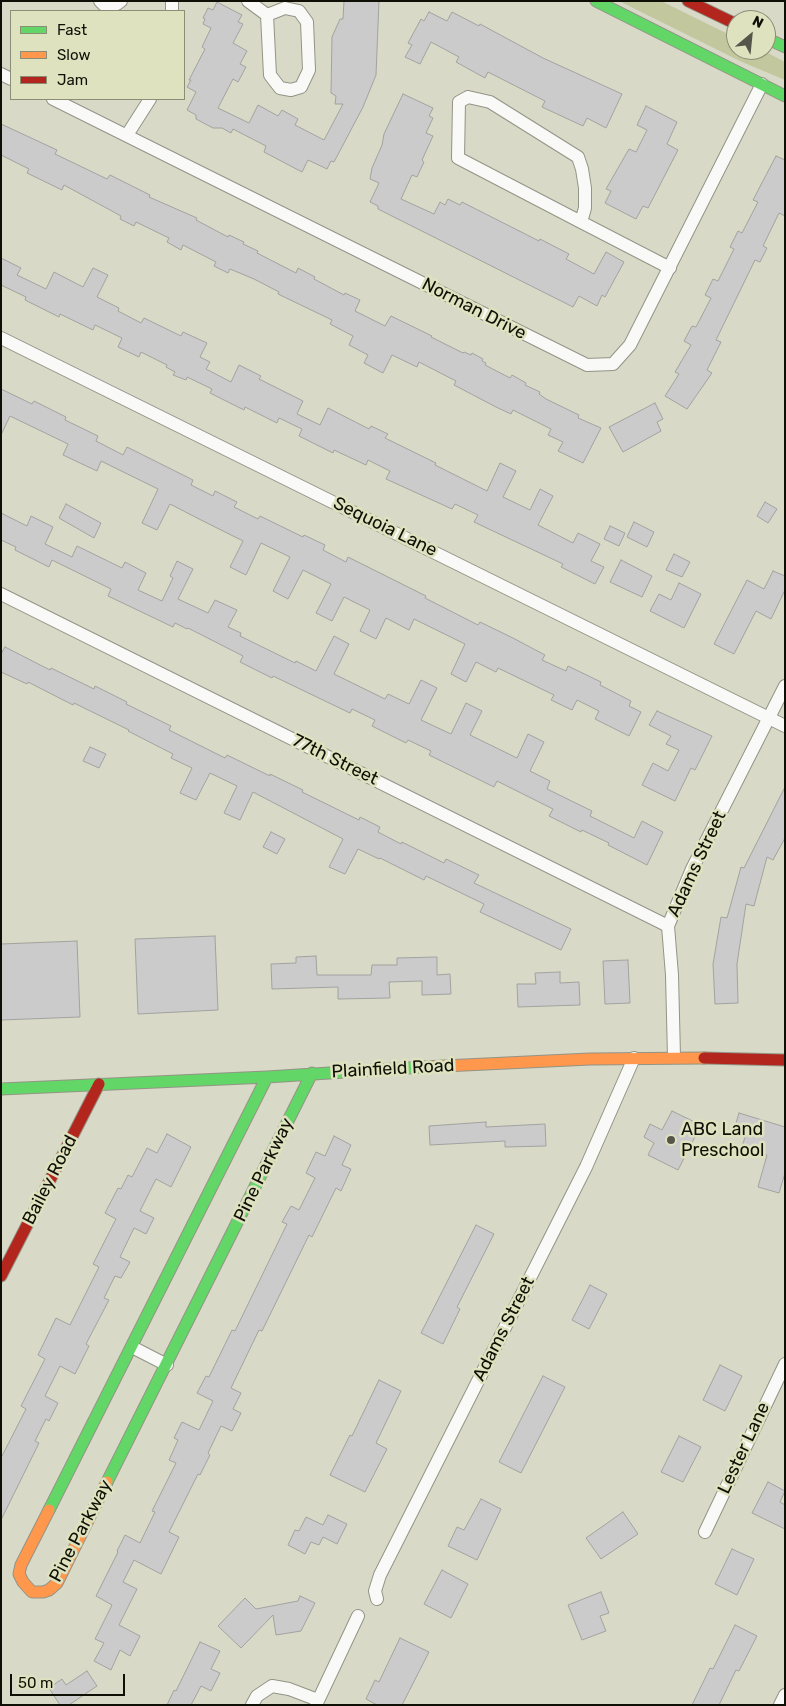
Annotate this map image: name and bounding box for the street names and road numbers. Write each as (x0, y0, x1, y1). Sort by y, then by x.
street label: Norman Drive (418, 273, 530, 345)
street label: Sequoia Lane (330, 493, 440, 561)
street label: 77th Street (289, 730, 381, 790)
street label: Adams Street (663, 808, 731, 920)
street label: Plainfield Road (331, 1055, 455, 1083)
street label: Pine Parkway (230, 1115, 298, 1225)
street label: Bailey Road (18, 1132, 82, 1228)
street label: Adams Street (468, 1273, 540, 1385)
street label: Lester Lane (713, 1399, 775, 1497)
street label: Pine Parkway (45, 1476, 117, 1586)

